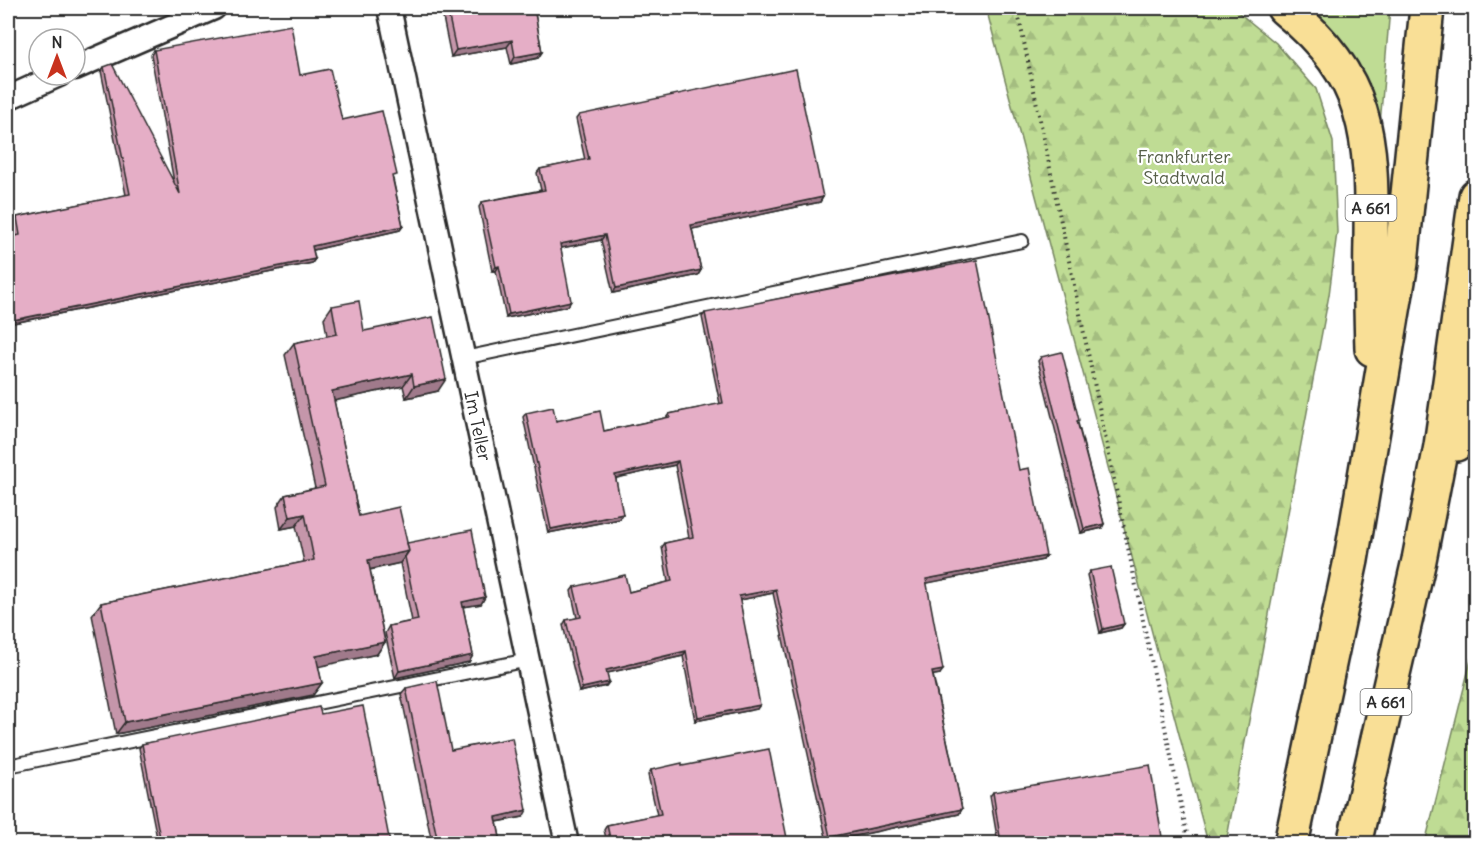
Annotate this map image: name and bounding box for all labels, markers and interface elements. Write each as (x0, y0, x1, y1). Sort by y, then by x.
north arrow (27, 27, 87, 87)
text: N (51, 32, 63, 52)
park label: Frankfurter Stadtwald (1137, 145, 1231, 189)
road number: A 661 (1346, 195, 1396, 221)
street label: Im Teller (459, 389, 497, 464)
road number: A 661 (1360, 689, 1412, 715)

